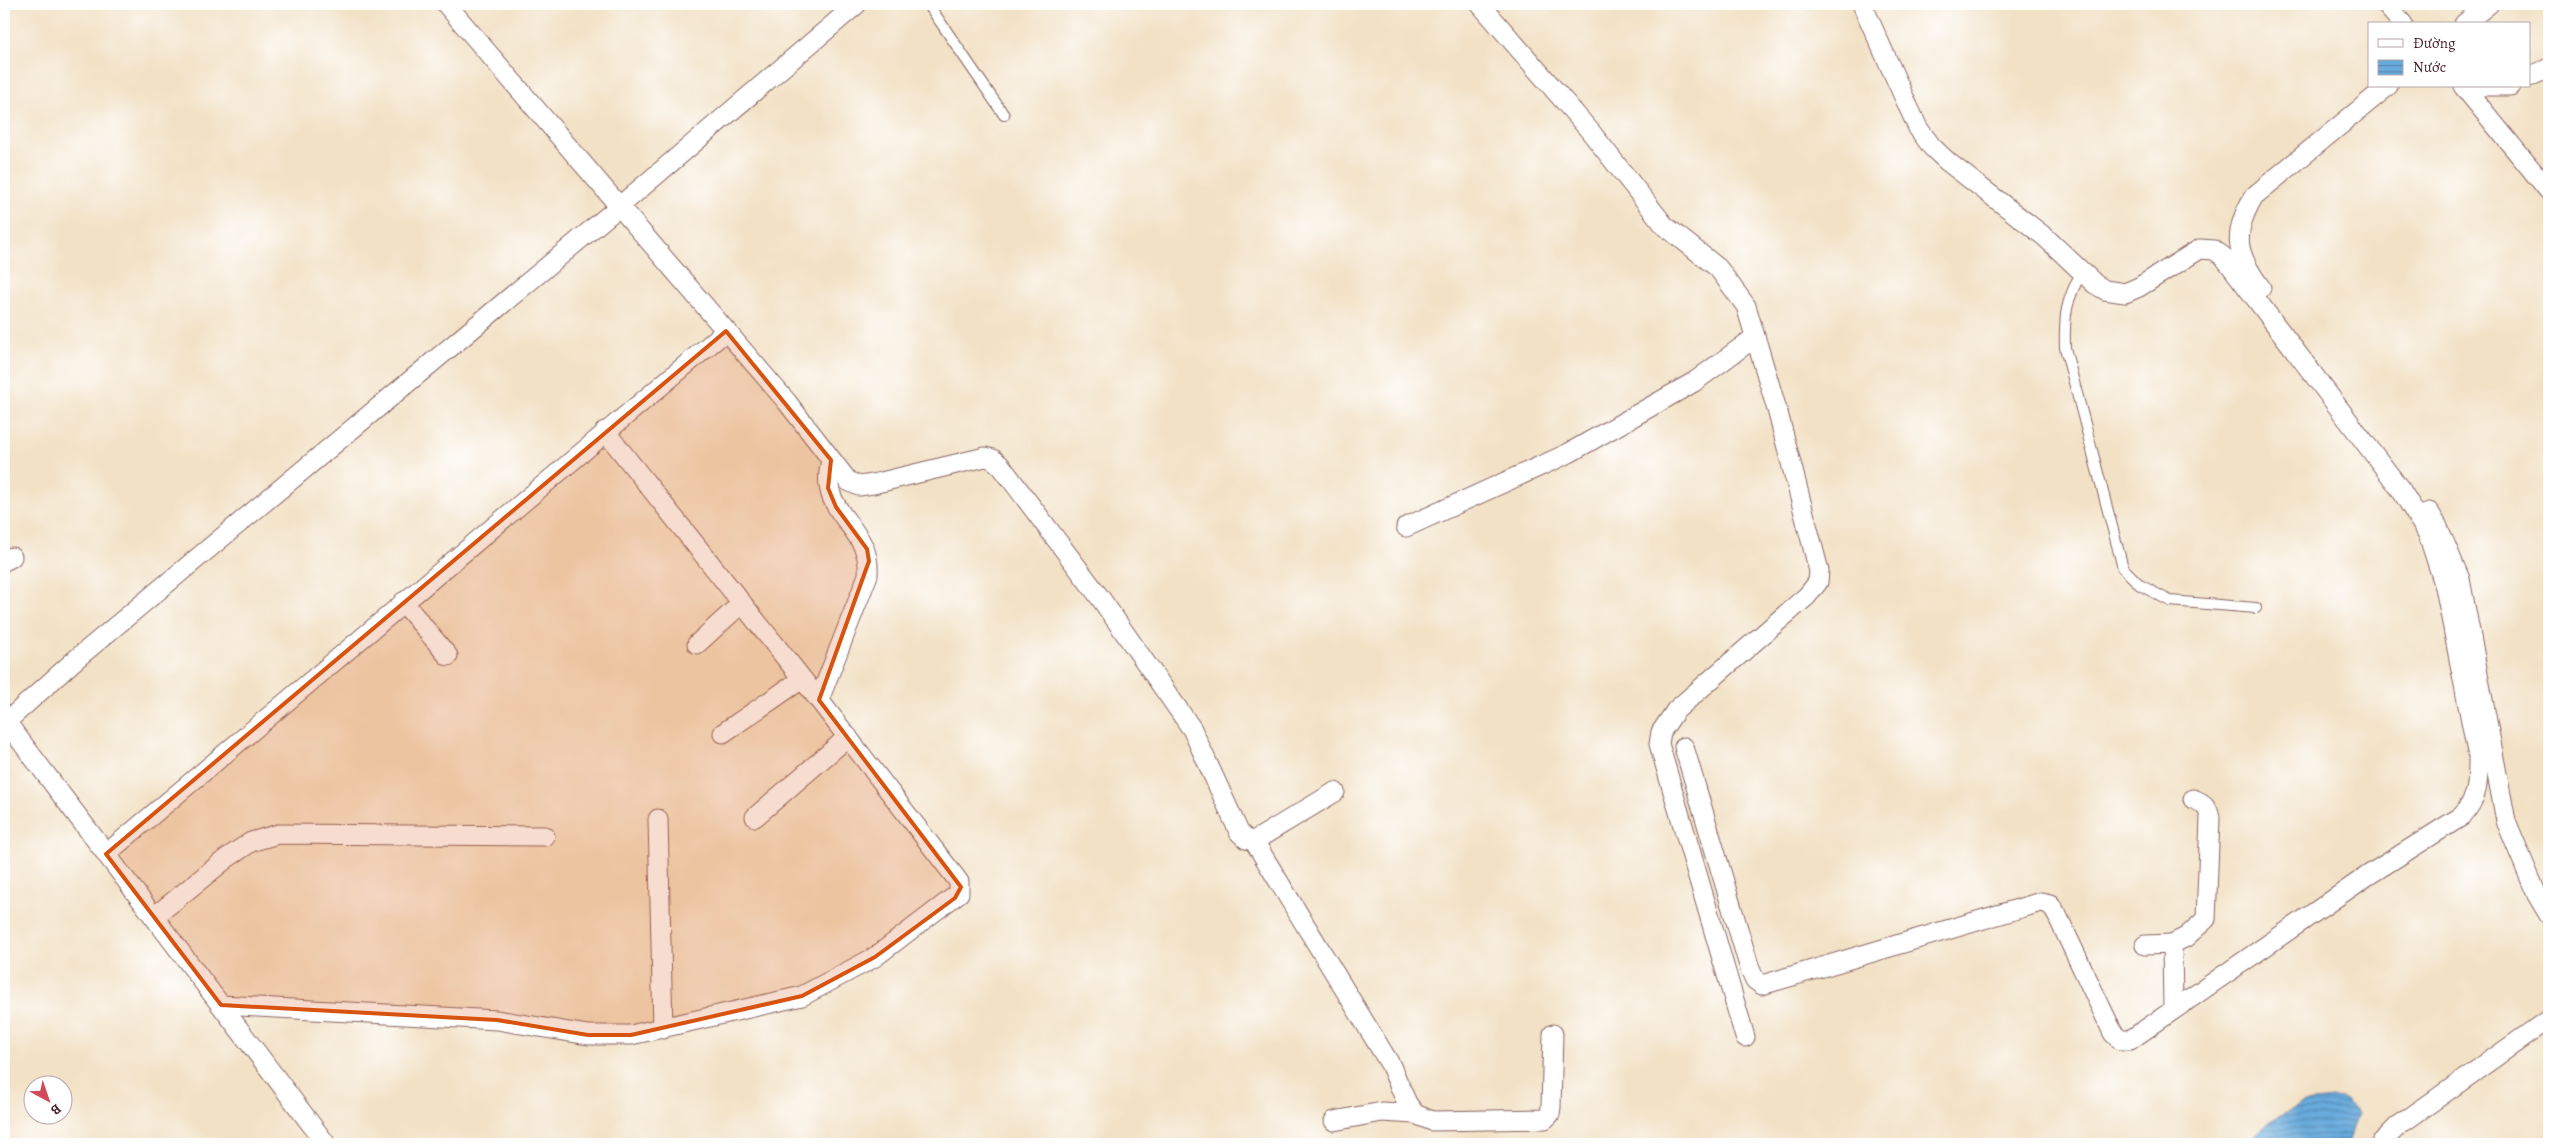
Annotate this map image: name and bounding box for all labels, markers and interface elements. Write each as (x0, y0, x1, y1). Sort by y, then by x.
legend (2368, 22, 2530, 88)
text: Đường (2413, 33, 2456, 53)
text: Nước (2413, 57, 2446, 77)
north arrow (22, 1076, 72, 1126)
text: B (46, 1099, 66, 1120)

